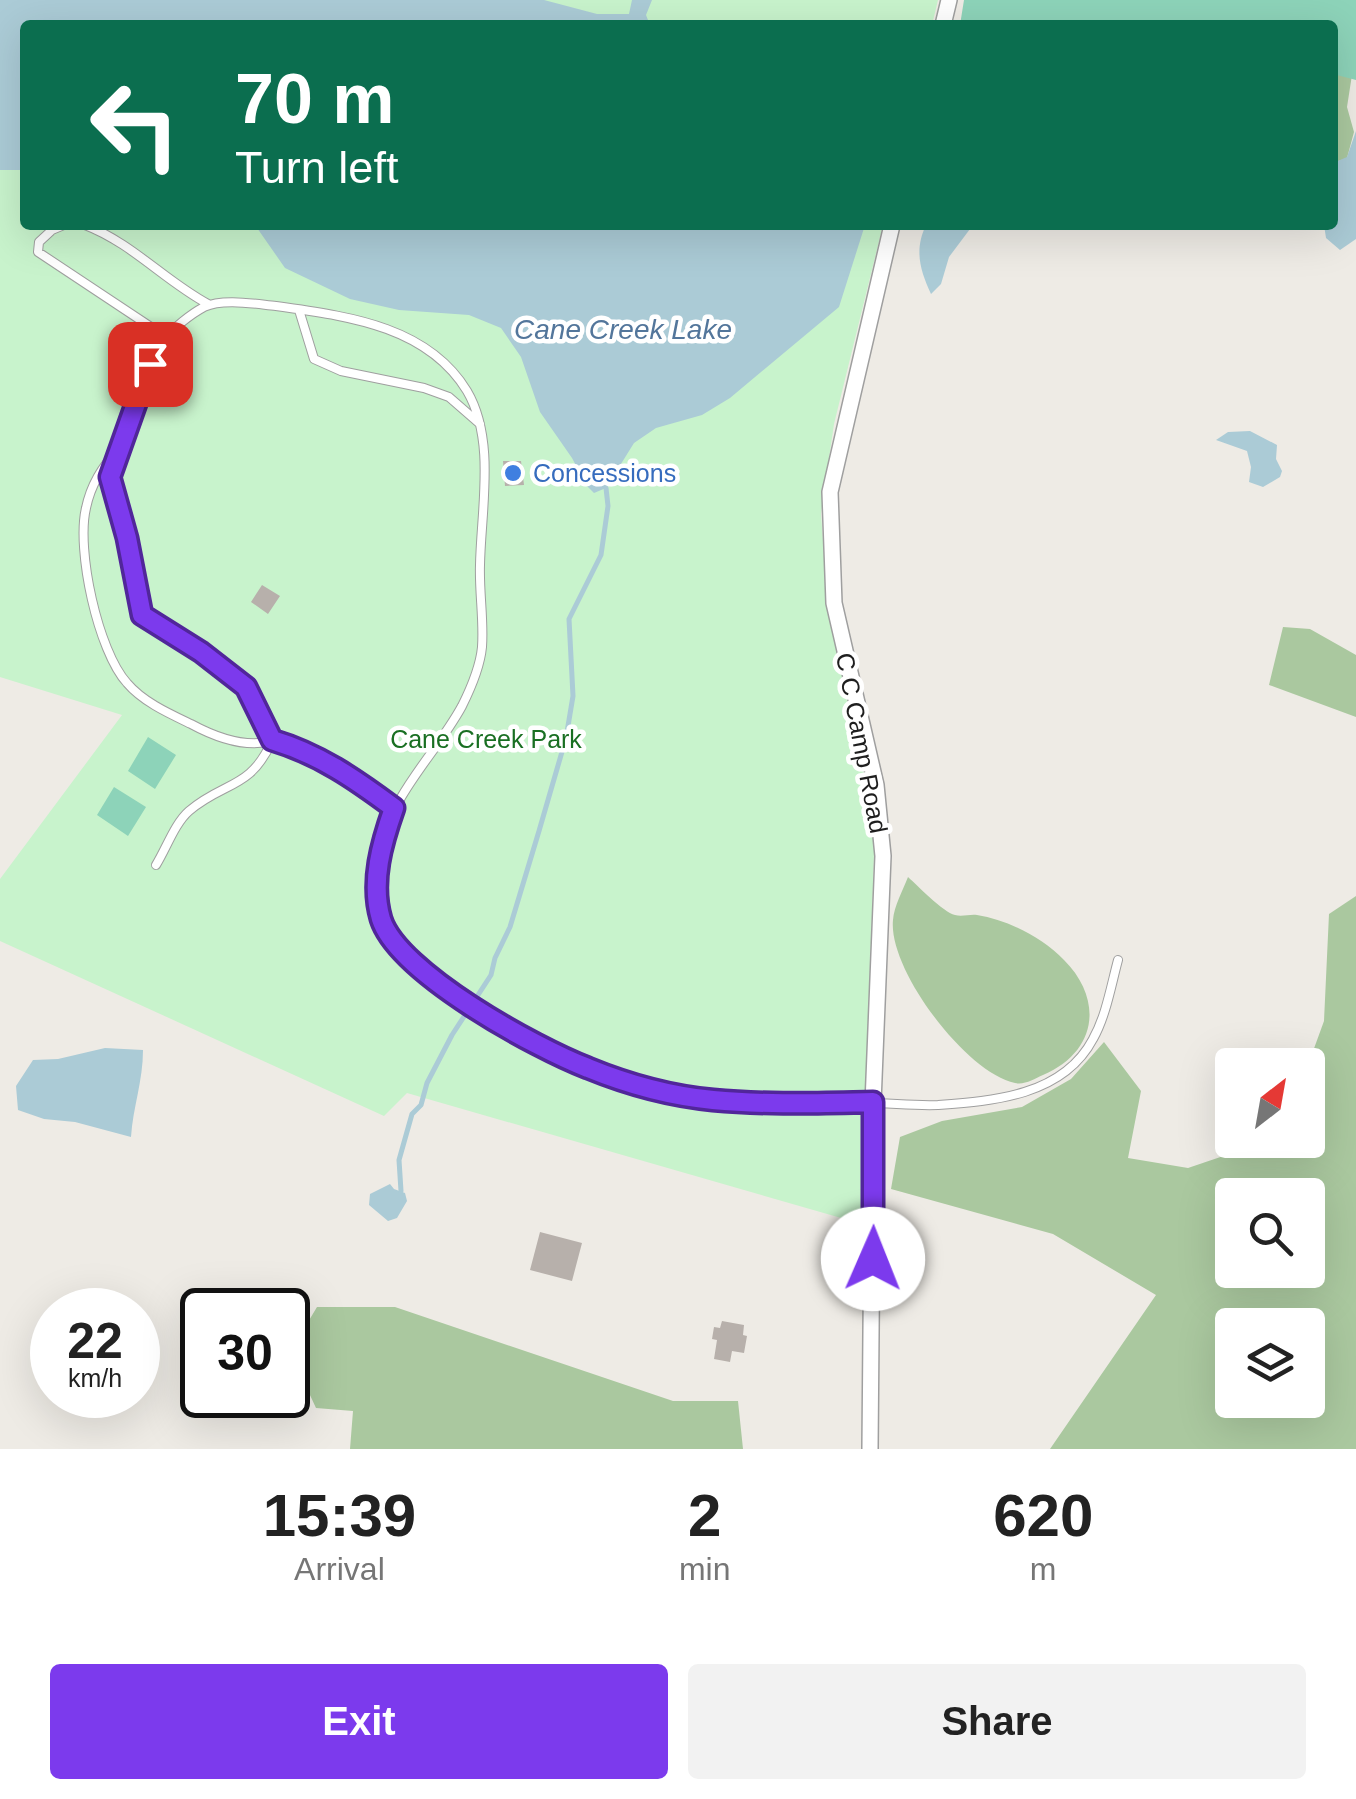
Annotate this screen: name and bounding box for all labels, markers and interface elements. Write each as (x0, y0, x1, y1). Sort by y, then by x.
icon: left (70, 60, 200, 190)
text: 70 m (235, 60, 395, 138)
text: Turn left (235, 142, 398, 193)
water label: Cane Creek Lake (514, 314, 732, 345)
pin (108, 322, 193, 407)
icon: arrive (123, 337, 178, 392)
place label: Concessions (533, 459, 676, 487)
marker: Concessions (502, 462, 524, 484)
street label: C C Camp Road (831, 650, 893, 836)
park label: Cane Creek Park (390, 725, 582, 753)
north arrow (1215, 1048, 1325, 1158)
map controls (1215, 1048, 1325, 1418)
button: search (1215, 1178, 1325, 1288)
position arrow (821, 1207, 925, 1311)
speed limit sign: 30 (180, 1288, 310, 1418)
button: layers (1215, 1308, 1325, 1418)
text: 22 (67, 1313, 123, 1369)
text: km/h (68, 1364, 122, 1392)
text: 15:39 (263, 1482, 416, 1549)
text: 2 (688, 1482, 721, 1549)
text: 620 (993, 1482, 1093, 1549)
text: Arrival (294, 1551, 385, 1587)
text: min (679, 1551, 730, 1587)
text: m (1030, 1551, 1057, 1587)
button: Exit (50, 1664, 668, 1779)
button: Share (688, 1664, 1306, 1779)

